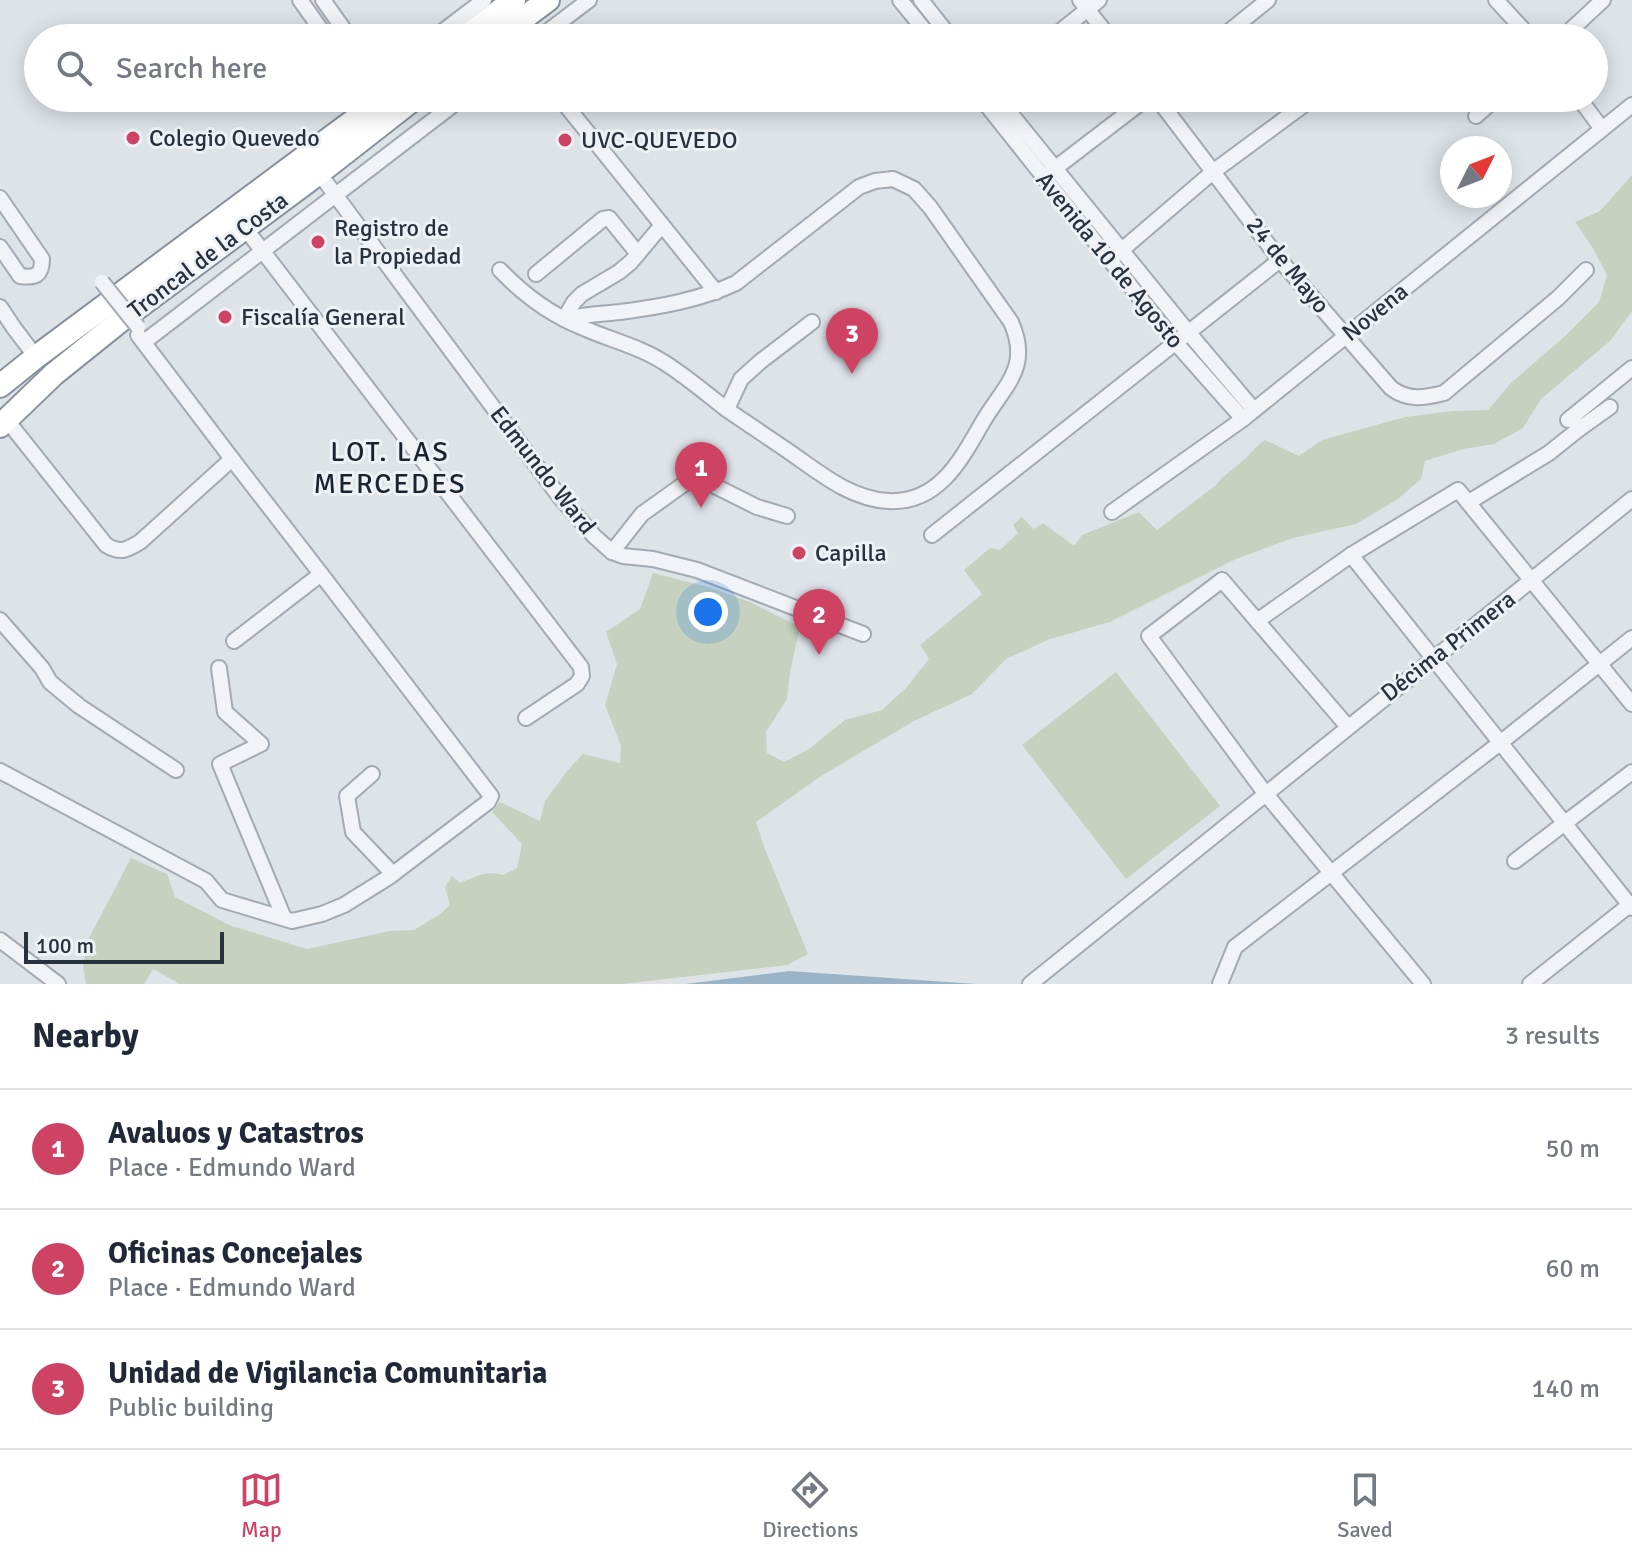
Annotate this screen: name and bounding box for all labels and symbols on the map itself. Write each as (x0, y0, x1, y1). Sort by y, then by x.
place label: Colegio Quevedo (149, 123, 320, 153)
place label: UVC-QUEVEDO (581, 125, 737, 155)
marker: Colegio Quevedo (124, 129, 142, 147)
marker: UVC-QUEVEDO (556, 131, 574, 149)
north arrow (1440, 136, 1512, 208)
street label: Avenida 10 de Agosto (1030, 166, 1190, 354)
street label: Troncal de la Costa (122, 185, 294, 325)
street label: 24 de Mayo (1240, 211, 1336, 319)
place label: Registro de la Propiedad (334, 213, 461, 271)
marker: Registro de la Propiedad (309, 233, 327, 251)
street label: Novena (1336, 276, 1414, 348)
place label: Fiscalía General (241, 302, 405, 332)
marker: Fiscalía General (216, 308, 234, 326)
pin: 3 (826, 308, 878, 374)
street label: Edmundo Ward (483, 400, 603, 540)
district label: LOT. LAS MERCEDES (313, 435, 467, 501)
pin: 1 (675, 442, 727, 508)
place label: Capilla (815, 538, 887, 568)
marker: Capilla (790, 544, 808, 562)
street label: Décima Primera (1374, 584, 1522, 708)
pin: 2 (793, 589, 845, 655)
your location (688, 592, 728, 632)
scale bar (24, 928, 224, 964)

